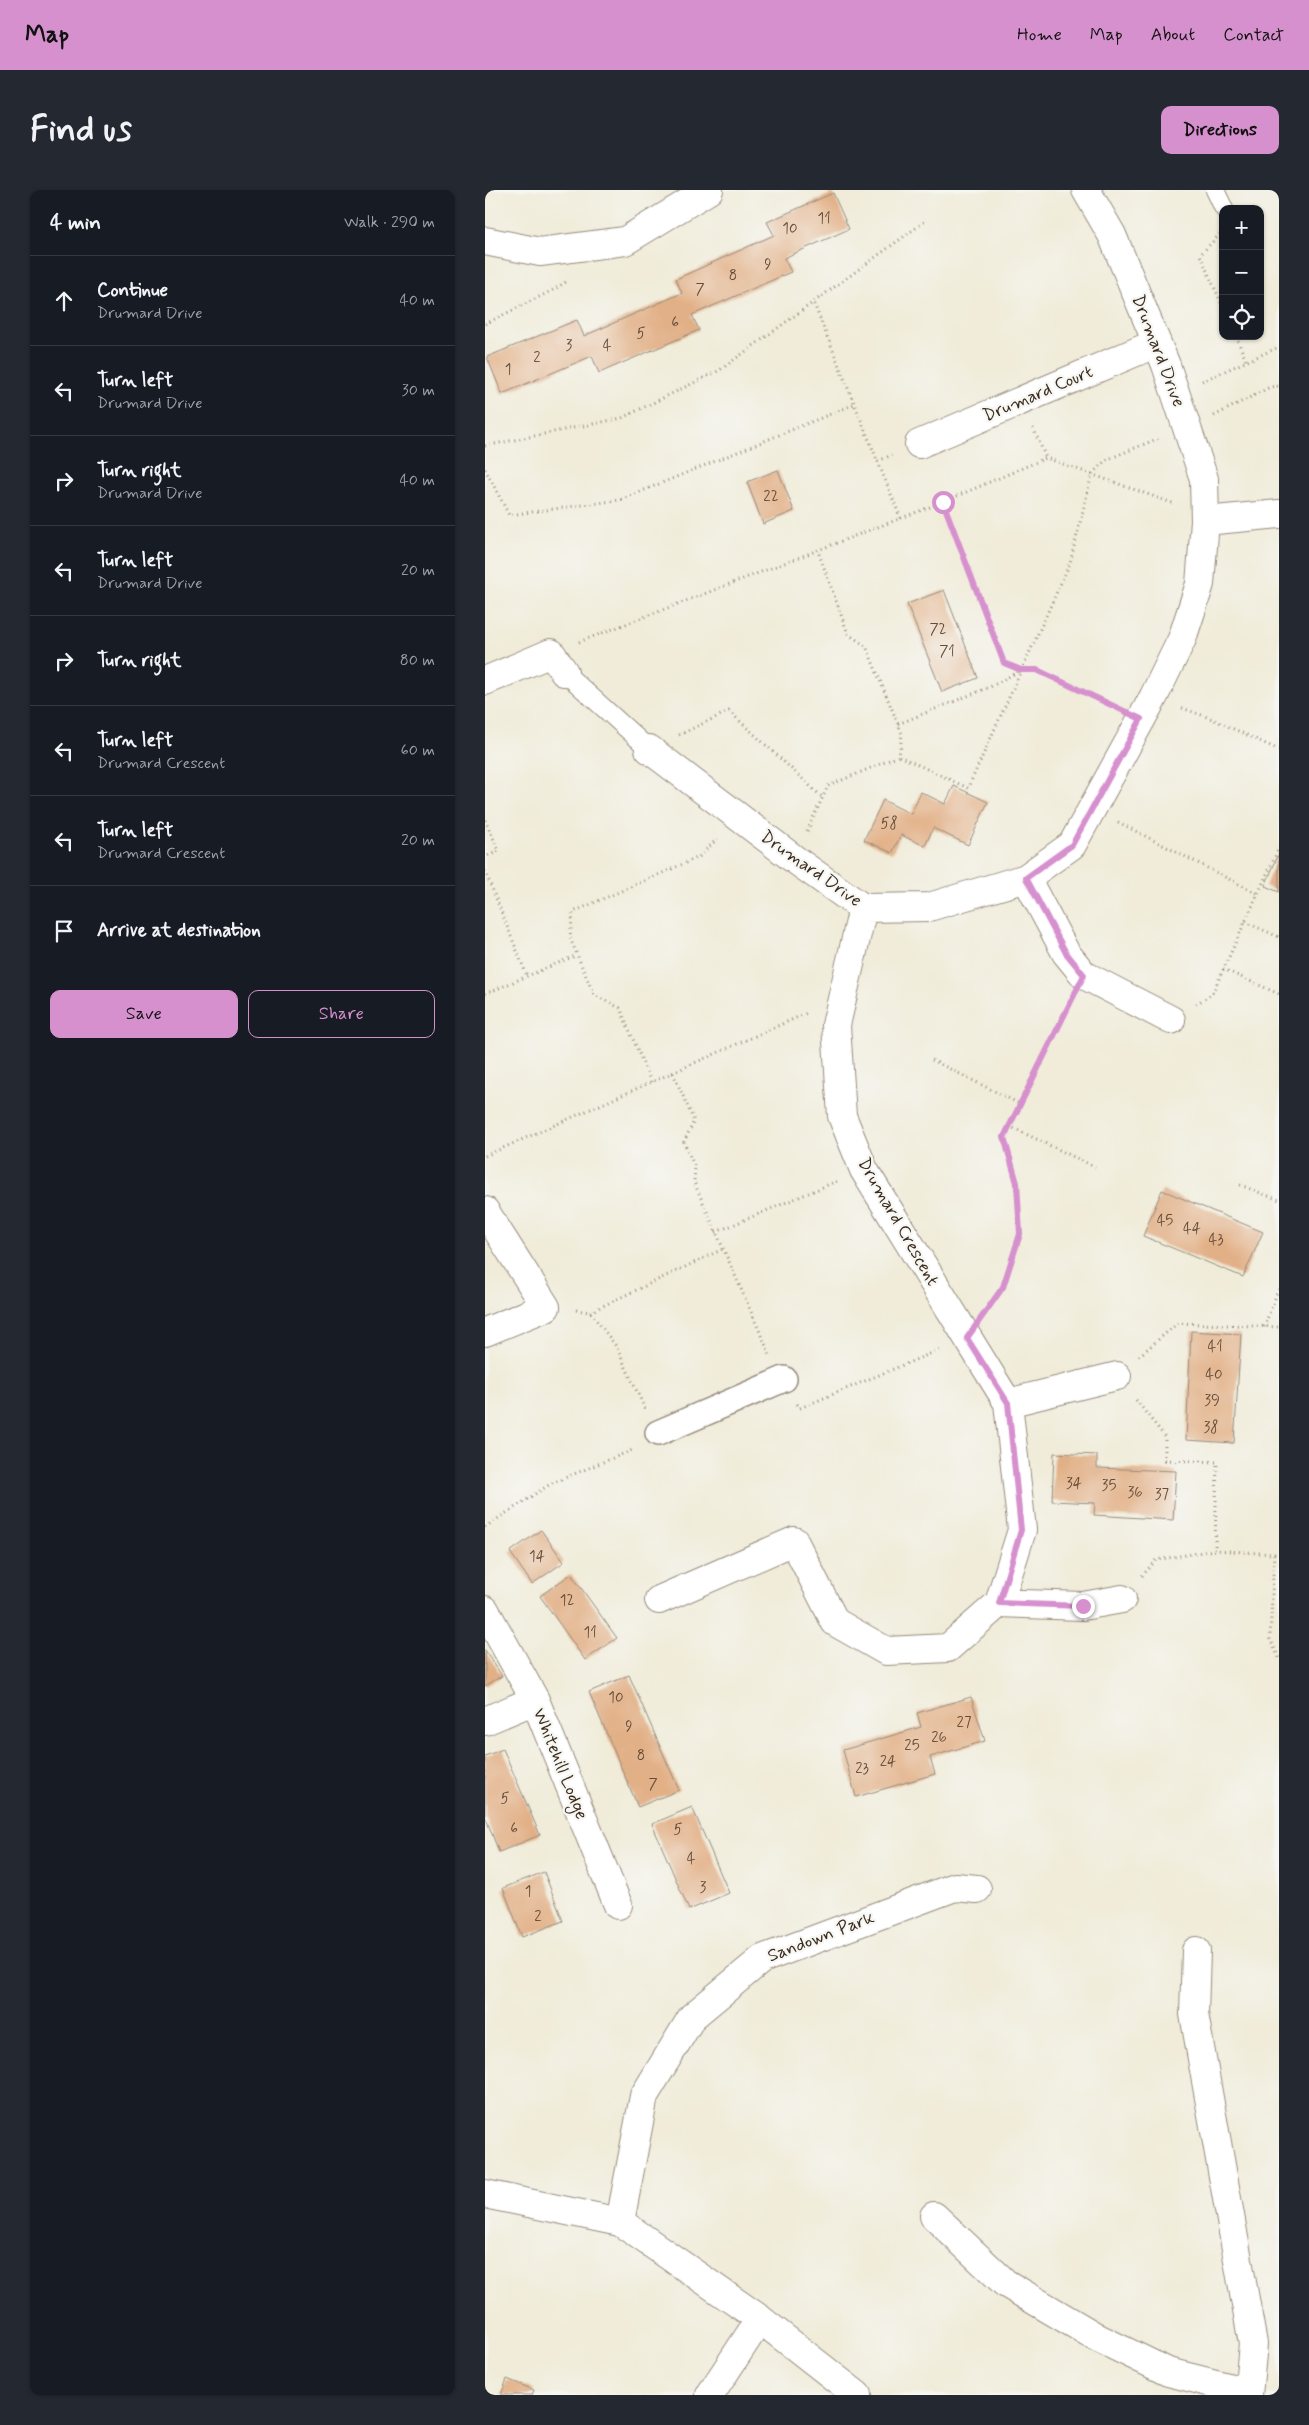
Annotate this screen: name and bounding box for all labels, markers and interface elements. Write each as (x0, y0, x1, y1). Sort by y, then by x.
text: Map (25, 20, 69, 51)
text: Home (1017, 23, 1062, 47)
text: Map (1090, 23, 1123, 47)
text: About (1151, 23, 1195, 47)
text: Contact (1223, 23, 1284, 47)
button: Directions (1161, 106, 1279, 154)
text: Find us (30, 107, 132, 153)
map controls (1219, 205, 1264, 340)
button: + (1219, 205, 1264, 250)
text: 4 min (50, 209, 101, 237)
house number: 11 (817, 209, 831, 229)
text: Walk · 290 m (344, 212, 435, 233)
house number: 10 (782, 219, 798, 239)
button: − (1219, 250, 1264, 295)
house number: 9 (764, 255, 772, 275)
house number: 8 (729, 266, 737, 286)
text: Continue (97, 278, 168, 303)
house number: 7 (695, 280, 705, 300)
icon: ahead (50, 287, 78, 315)
text: 40 m (399, 290, 435, 311)
street label: Drumard Drive (1126, 291, 1190, 411)
button: locate (1219, 295, 1264, 340)
text: Drumard Drive (97, 303, 203, 324)
house number: 6 (671, 313, 679, 333)
house number: 5 (636, 324, 646, 344)
house number: 3 (566, 336, 573, 356)
house number: 4 (603, 336, 612, 356)
house number: 2 (533, 348, 541, 368)
house number: 1 (505, 360, 511, 380)
street label: Drumard Court (979, 360, 1097, 428)
text: Turn left (97, 368, 173, 393)
icon: left (50, 377, 78, 405)
text: 30 m (402, 380, 435, 401)
text: Drumard Drive (97, 393, 203, 414)
text: Turn right (97, 458, 181, 483)
icon: right (50, 467, 78, 495)
text: 40 m (399, 470, 435, 491)
text: Drumard Drive (97, 483, 203, 504)
house number: 22 (763, 487, 779, 507)
route start (932, 491, 955, 514)
text: Turn left (97, 548, 173, 573)
icon: left (50, 557, 78, 585)
text: 20 m (401, 560, 435, 581)
text: Drumard Drive (97, 573, 203, 594)
house number: 72 (929, 620, 947, 640)
house number: 71 (939, 642, 955, 662)
icon: right (50, 647, 78, 675)
text: Turn right (97, 648, 181, 673)
text: 80 m (400, 650, 435, 671)
text: Turn left (97, 728, 173, 753)
icon: left (50, 737, 78, 765)
text: 60 m (401, 740, 435, 761)
text: Drumard Crescent (97, 753, 225, 774)
house number: 58 (880, 814, 898, 834)
text: Turn left (97, 818, 173, 843)
street label: Drumard Drive (755, 825, 867, 913)
icon: left (50, 827, 78, 855)
text: 20 m (401, 830, 435, 851)
text: Drumard Crescent (97, 843, 225, 864)
icon: arrive (50, 917, 78, 945)
text: Arrive at destination (97, 918, 261, 943)
button: Save (50, 990, 238, 1038)
button: Share (248, 990, 435, 1038)
street label: Drumard Crescent (852, 1154, 945, 1291)
house number: 45 (1157, 1211, 1173, 1231)
house number: 44 (1183, 1219, 1201, 1239)
house number: 43 (1208, 1230, 1224, 1250)
house number: 41 (1207, 1337, 1223, 1357)
house number: 40 (1205, 1365, 1223, 1385)
house number: 39 (1204, 1391, 1220, 1411)
house number: 38 (1203, 1418, 1219, 1438)
house number: 34 (1066, 1474, 1082, 1494)
house number: 35 (1102, 1476, 1116, 1496)
house number: 36 (1127, 1483, 1143, 1503)
house number: 37 (1155, 1485, 1170, 1505)
house number: 14 (529, 1547, 545, 1567)
house number: 12 (560, 1591, 574, 1611)
route end (1072, 1595, 1095, 1618)
house number: 11 (583, 1623, 597, 1643)
house number: 10 (608, 1688, 624, 1708)
street label: Whitehill Lodge (526, 1705, 593, 1824)
house number: 27 (957, 1713, 972, 1733)
house number: 9 (625, 1717, 633, 1737)
house number: 26 (931, 1728, 947, 1748)
house number: 25 (904, 1736, 920, 1756)
house number: 8 (637, 1746, 645, 1766)
house number: 24 (880, 1752, 896, 1772)
house number: 23 (855, 1759, 869, 1779)
house number: 7 (648, 1775, 658, 1795)
house number: 5 (500, 1789, 510, 1809)
house number: 6 (510, 1819, 518, 1839)
house number: 5 (673, 1820, 683, 1840)
house number: 4 (687, 1849, 696, 1869)
house number: 3 (700, 1878, 707, 1898)
house number: 1 (525, 1882, 531, 1902)
street label: Sandown Park (764, 1906, 878, 1968)
house number: 2 (534, 1907, 542, 1927)

